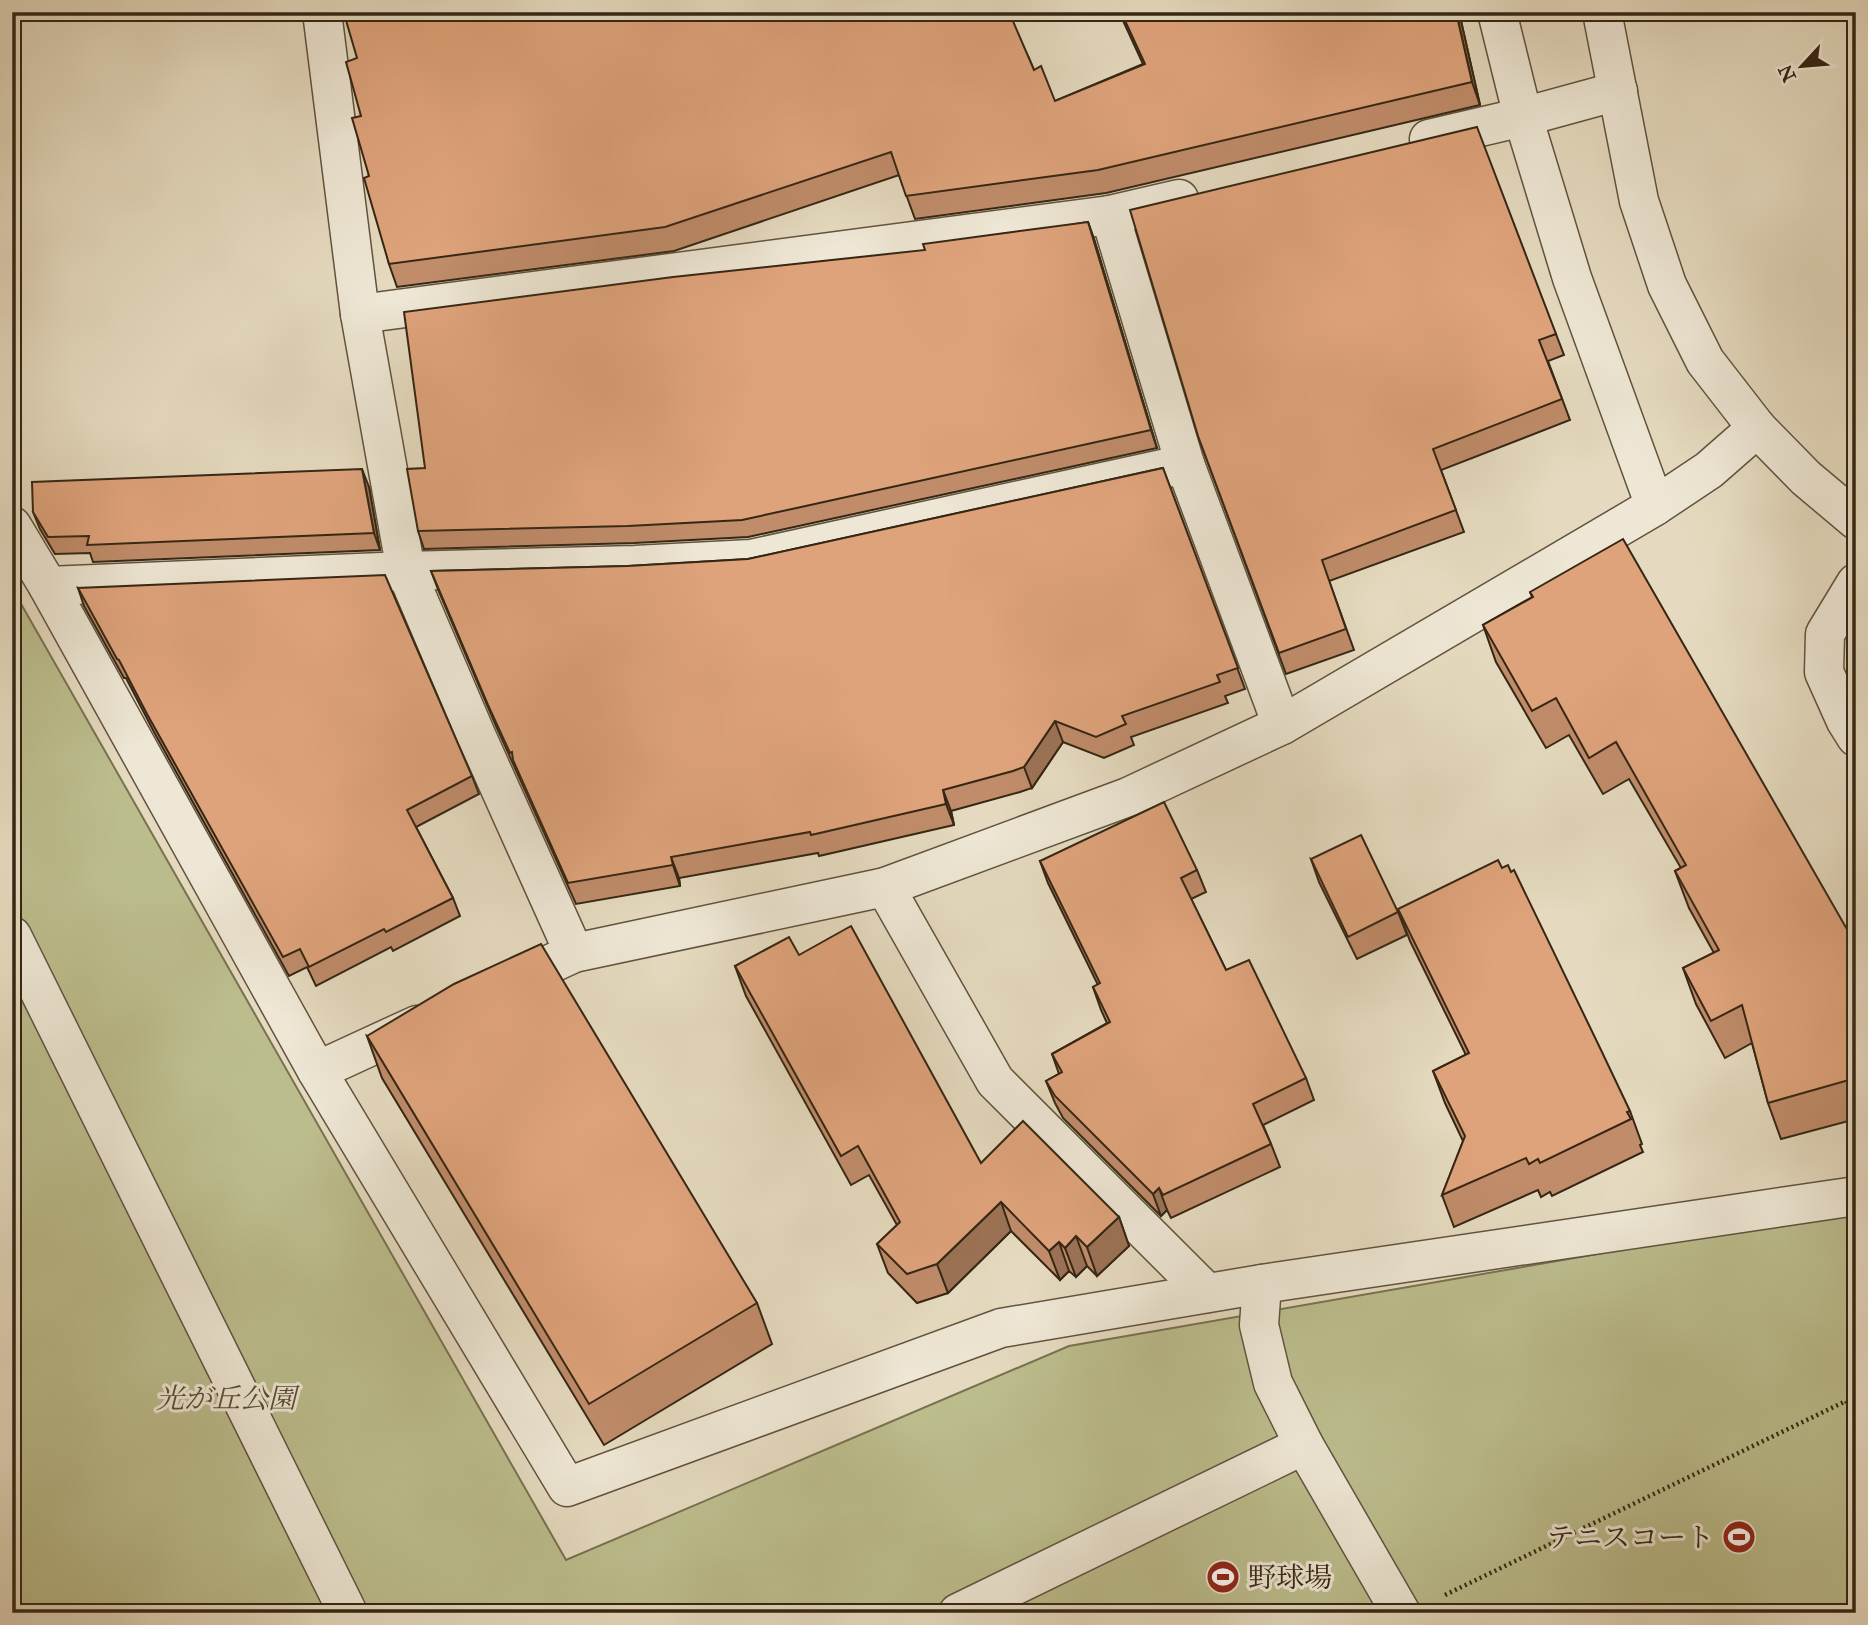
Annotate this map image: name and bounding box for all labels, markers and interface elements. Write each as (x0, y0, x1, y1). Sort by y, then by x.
north arrow (1766, 32, 1836, 102)
text: N (1773, 61, 1801, 86)
park label: 光が丘公園 (156, 1381, 300, 1416)
sports icon: テニスコート (1720, 1518, 1758, 1556)
place label: テニスコート (1547, 1520, 1714, 1555)
sports icon: 野球場 (1204, 1558, 1242, 1596)
place label: 野球場 (1248, 1560, 1332, 1595)

